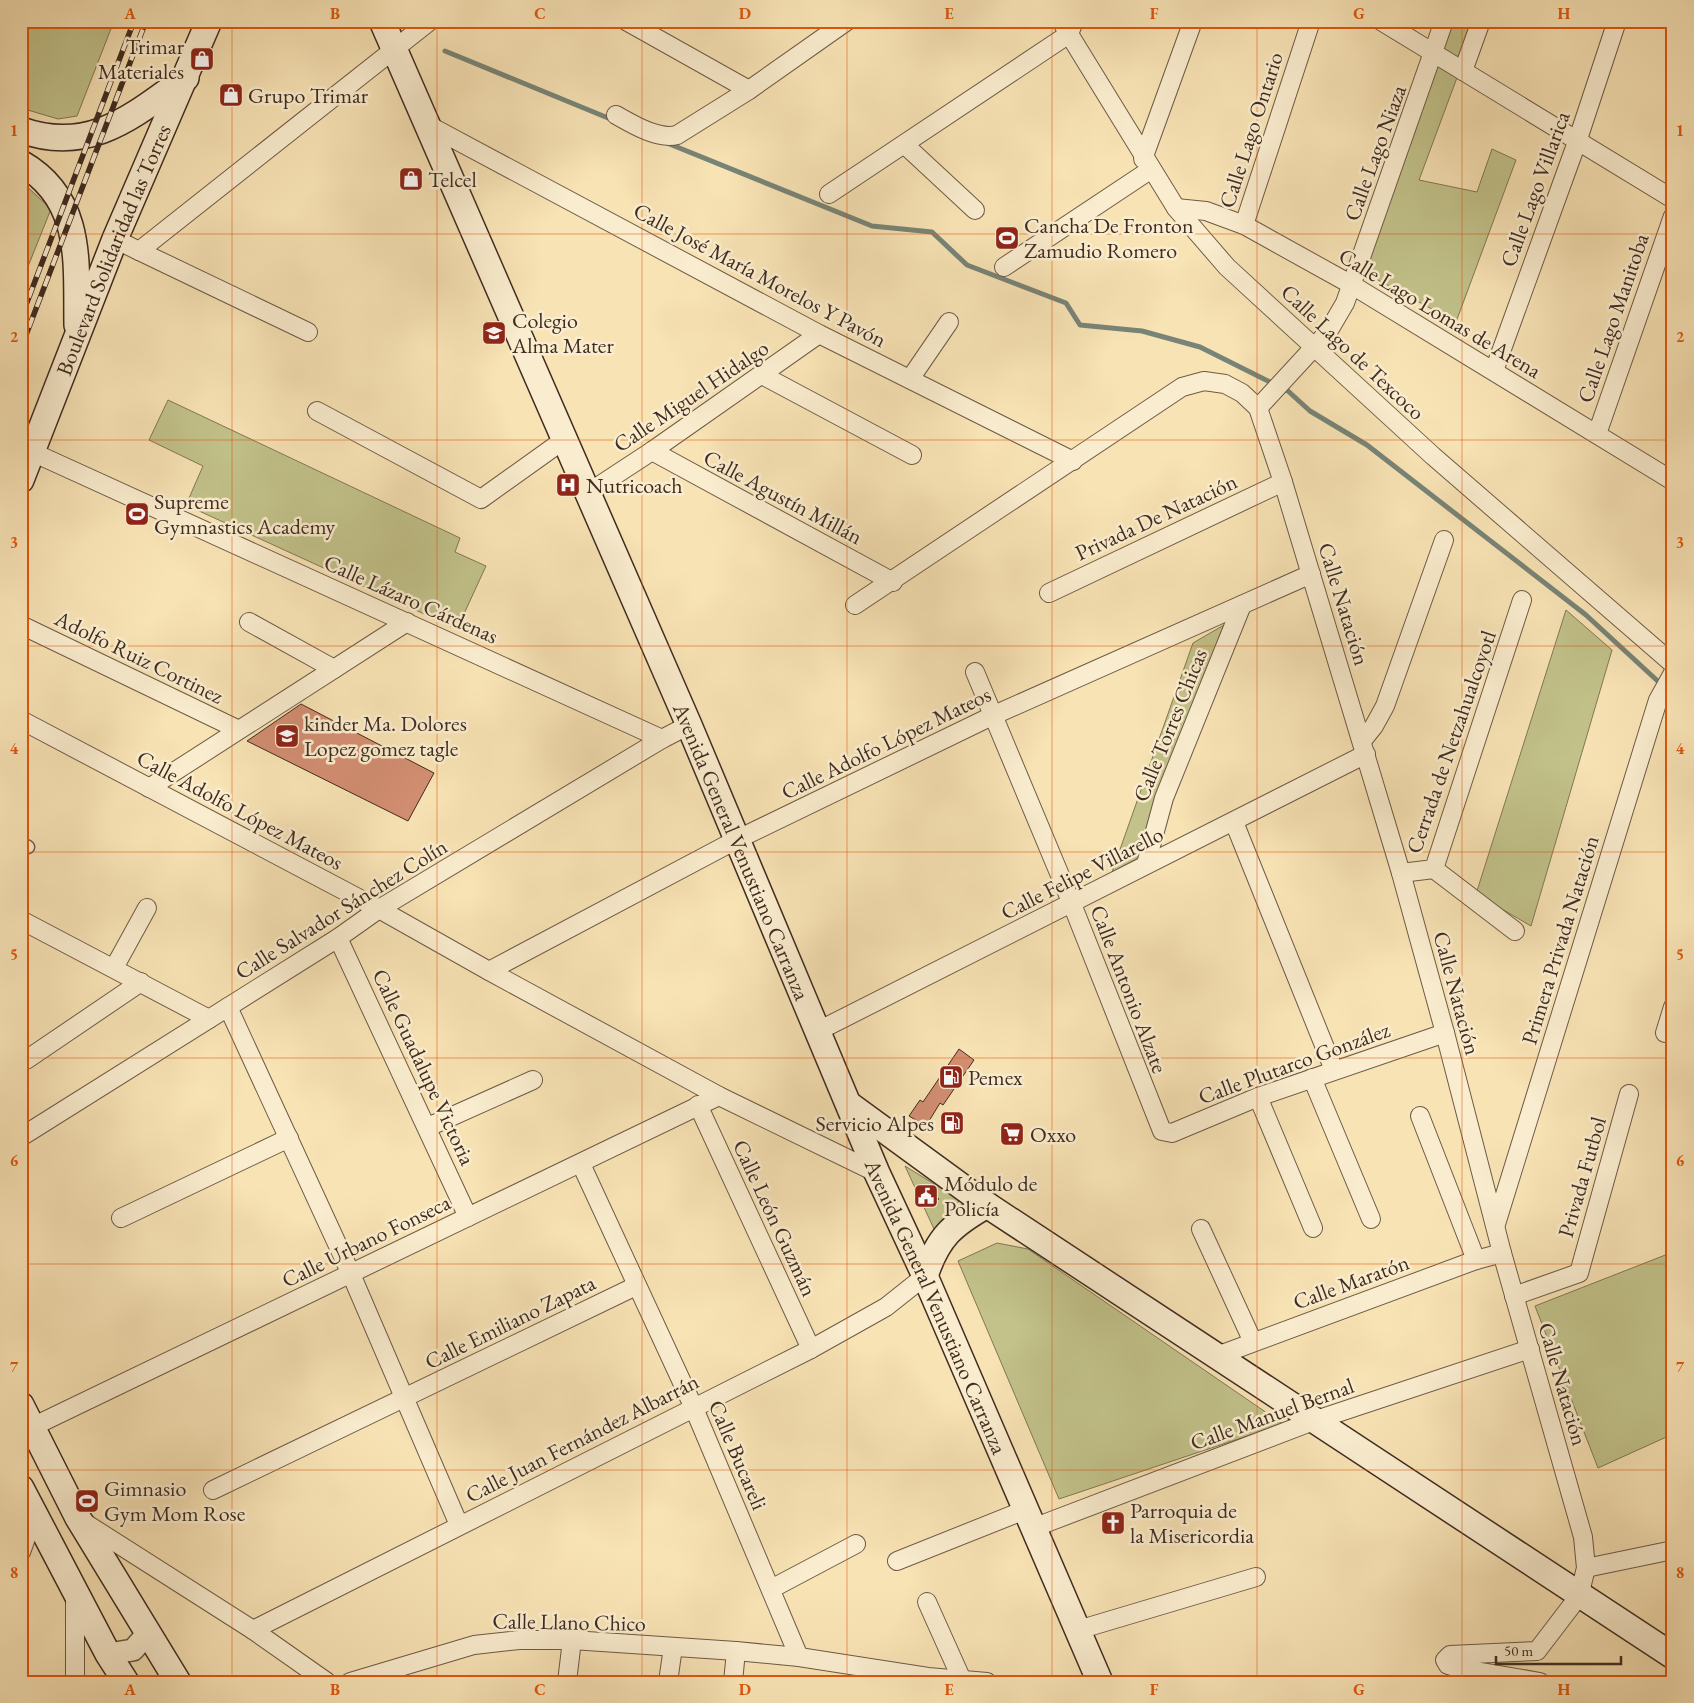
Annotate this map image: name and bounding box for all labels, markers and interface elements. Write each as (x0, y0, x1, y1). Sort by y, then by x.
text: A (123, 3, 136, 24)
text: B (330, 3, 340, 24)
text: C (534, 3, 546, 24)
text: D (739, 3, 751, 24)
text: E (944, 3, 954, 24)
text: F (1150, 3, 1159, 24)
text: G (1353, 3, 1365, 24)
text: H (1558, 3, 1571, 24)
place label: Trimar Materiales (98, 32, 185, 86)
shop icon: Trimar Materiales (189, 46, 215, 72)
street label: Calle Lago Ontario (1212, 48, 1290, 212)
place label: Grupo Trimar (248, 81, 369, 110)
street label: Calle Lago Niaza (1337, 81, 1413, 225)
shop icon: Grupo Trimar (218, 82, 244, 108)
street label: Calle Lago Villarica (1493, 107, 1577, 271)
street label: Boulevard Solidaridad las Torres (49, 119, 177, 380)
text: 1 (10, 120, 18, 141)
text: 1 (1676, 120, 1684, 141)
place label: Telcel (428, 165, 477, 194)
shop icon: Telcel (398, 166, 424, 192)
street label: Calle José María Morelos Y Pavón (629, 196, 892, 354)
place label: Cancha De Fronton Zamudio Romero (1024, 211, 1194, 265)
sports icon: Cancha De Fronton Zamudio Romero (994, 225, 1020, 251)
street label: Calle Lago Manitoba (1570, 229, 1656, 406)
street label: Calle Lago Lomas de Arena (1333, 241, 1547, 385)
street label: Calle Lago de Texcoco (1275, 278, 1431, 426)
place label: Colegio Alma Mater (511, 306, 614, 360)
school or university icon: Colegio Alma Mater (481, 320, 507, 346)
text: 2 (10, 326, 19, 347)
text: 2 (1676, 326, 1685, 347)
street label: Calle Miguel Hidalgo (608, 333, 774, 459)
street label: Calle Agustín Millán (699, 443, 868, 551)
street label: Privada De Natación (1070, 467, 1242, 567)
place label: Nutricoach (586, 471, 683, 500)
hospital icon: Nutricoach (555, 472, 581, 498)
place label: Supreme Gymnastics Academy (154, 487, 336, 541)
sports icon: Supreme Gymnastics Academy (124, 501, 150, 527)
text: 3 (10, 532, 18, 553)
text: 3 (1676, 532, 1684, 553)
street label: Calle Natación (1312, 539, 1376, 669)
street label: Calle Lázaro Cárdenas (319, 548, 503, 650)
street label: Adolfo Ruiz Cortinez (49, 603, 229, 711)
street label: Cerrada de Netzahualcoyotl (1399, 627, 1503, 857)
street label: Calle Torres Chicas (1126, 644, 1214, 806)
street label: Calle Adolfo López Mateos (776, 680, 996, 806)
street label: Avenida General Venustiano Carranza (666, 697, 817, 1004)
place label: kinder Ma. Dolores Lopez gomez tagle (304, 709, 467, 763)
school or university icon: kinder Ma. Dolores Lopez gomez tagle (274, 723, 300, 749)
text: 4 (10, 738, 19, 759)
text: 4 (1676, 738, 1685, 759)
street label: Calle Adolfo López Mateos (132, 743, 348, 877)
street label: Calle Felipe Villarello (996, 819, 1168, 926)
street label: Calle Salvador Sánchez Colín (230, 832, 453, 986)
street label: Primera Privada Natación (1514, 832, 1606, 1048)
street label: Calle Antonio Alzate (1084, 901, 1175, 1078)
street label: Calle Natación (1427, 928, 1487, 1058)
text: 5 (10, 944, 18, 965)
text: 5 (1676, 944, 1684, 965)
street label: Calle Guadalupe Victoria (366, 964, 482, 1170)
street label: Calle Plutarco González (1194, 1015, 1394, 1111)
place label: Pemex (968, 1063, 1023, 1092)
fuel station icon: Pemex (938, 1064, 964, 1090)
place label: Servicio Alpes (816, 1109, 934, 1138)
fuel station icon: Servicio Alpes (939, 1110, 965, 1136)
street label: Privada Futbol (1551, 1113, 1613, 1241)
place label: Oxxo (1030, 1120, 1076, 1149)
supermarket icon: Oxxo (999, 1121, 1025, 1147)
street label: Calle León Guzmán (726, 1135, 824, 1301)
text: 6 (10, 1150, 19, 1171)
text: 6 (1676, 1150, 1685, 1171)
street label: Avenida General Venustiano Carranza (858, 1154, 1015, 1459)
place label: Módulo de Policía (944, 1169, 1038, 1223)
public building icon: Módulo de Policía (913, 1183, 939, 1209)
street label: Calle Urbano Fonseca (277, 1188, 455, 1294)
street label: Calle Maratón (1289, 1247, 1413, 1316)
street label: Calle Emiliano Zapata (420, 1268, 600, 1376)
street label: Calle Natación (1532, 1319, 1595, 1449)
text: 7 (10, 1356, 19, 1377)
text: 7 (1676, 1356, 1685, 1377)
street label: Calle Juan Fernández Albarrán (460, 1366, 704, 1509)
street label: Calle Manuel Bernal (1186, 1371, 1358, 1457)
street label: Calle Bucareli (702, 1396, 774, 1514)
place label: Gimnasio Gym Mom Rose (104, 1474, 246, 1528)
sports icon: Gimnasio Gym Mom Rose (74, 1488, 100, 1514)
place label: Parroquia de la Misericordia (1130, 1496, 1254, 1550)
church icon: Parroquia de la Misericordia (1100, 1510, 1126, 1536)
text: 8 (10, 1562, 18, 1583)
text: 8 (1676, 1562, 1684, 1583)
street label: Calle Llano Chico (492, 1606, 646, 1638)
scale bar (1496, 1633, 1622, 1665)
text: 50 m (1504, 1641, 1533, 1660)
text: A (123, 1679, 136, 1700)
text: B (330, 1679, 340, 1700)
text: C (534, 1679, 546, 1700)
text: D (739, 1679, 751, 1700)
text: E (944, 1679, 954, 1700)
text: F (1150, 1679, 1159, 1700)
text: G (1353, 1679, 1365, 1700)
text: H (1558, 1679, 1571, 1700)

